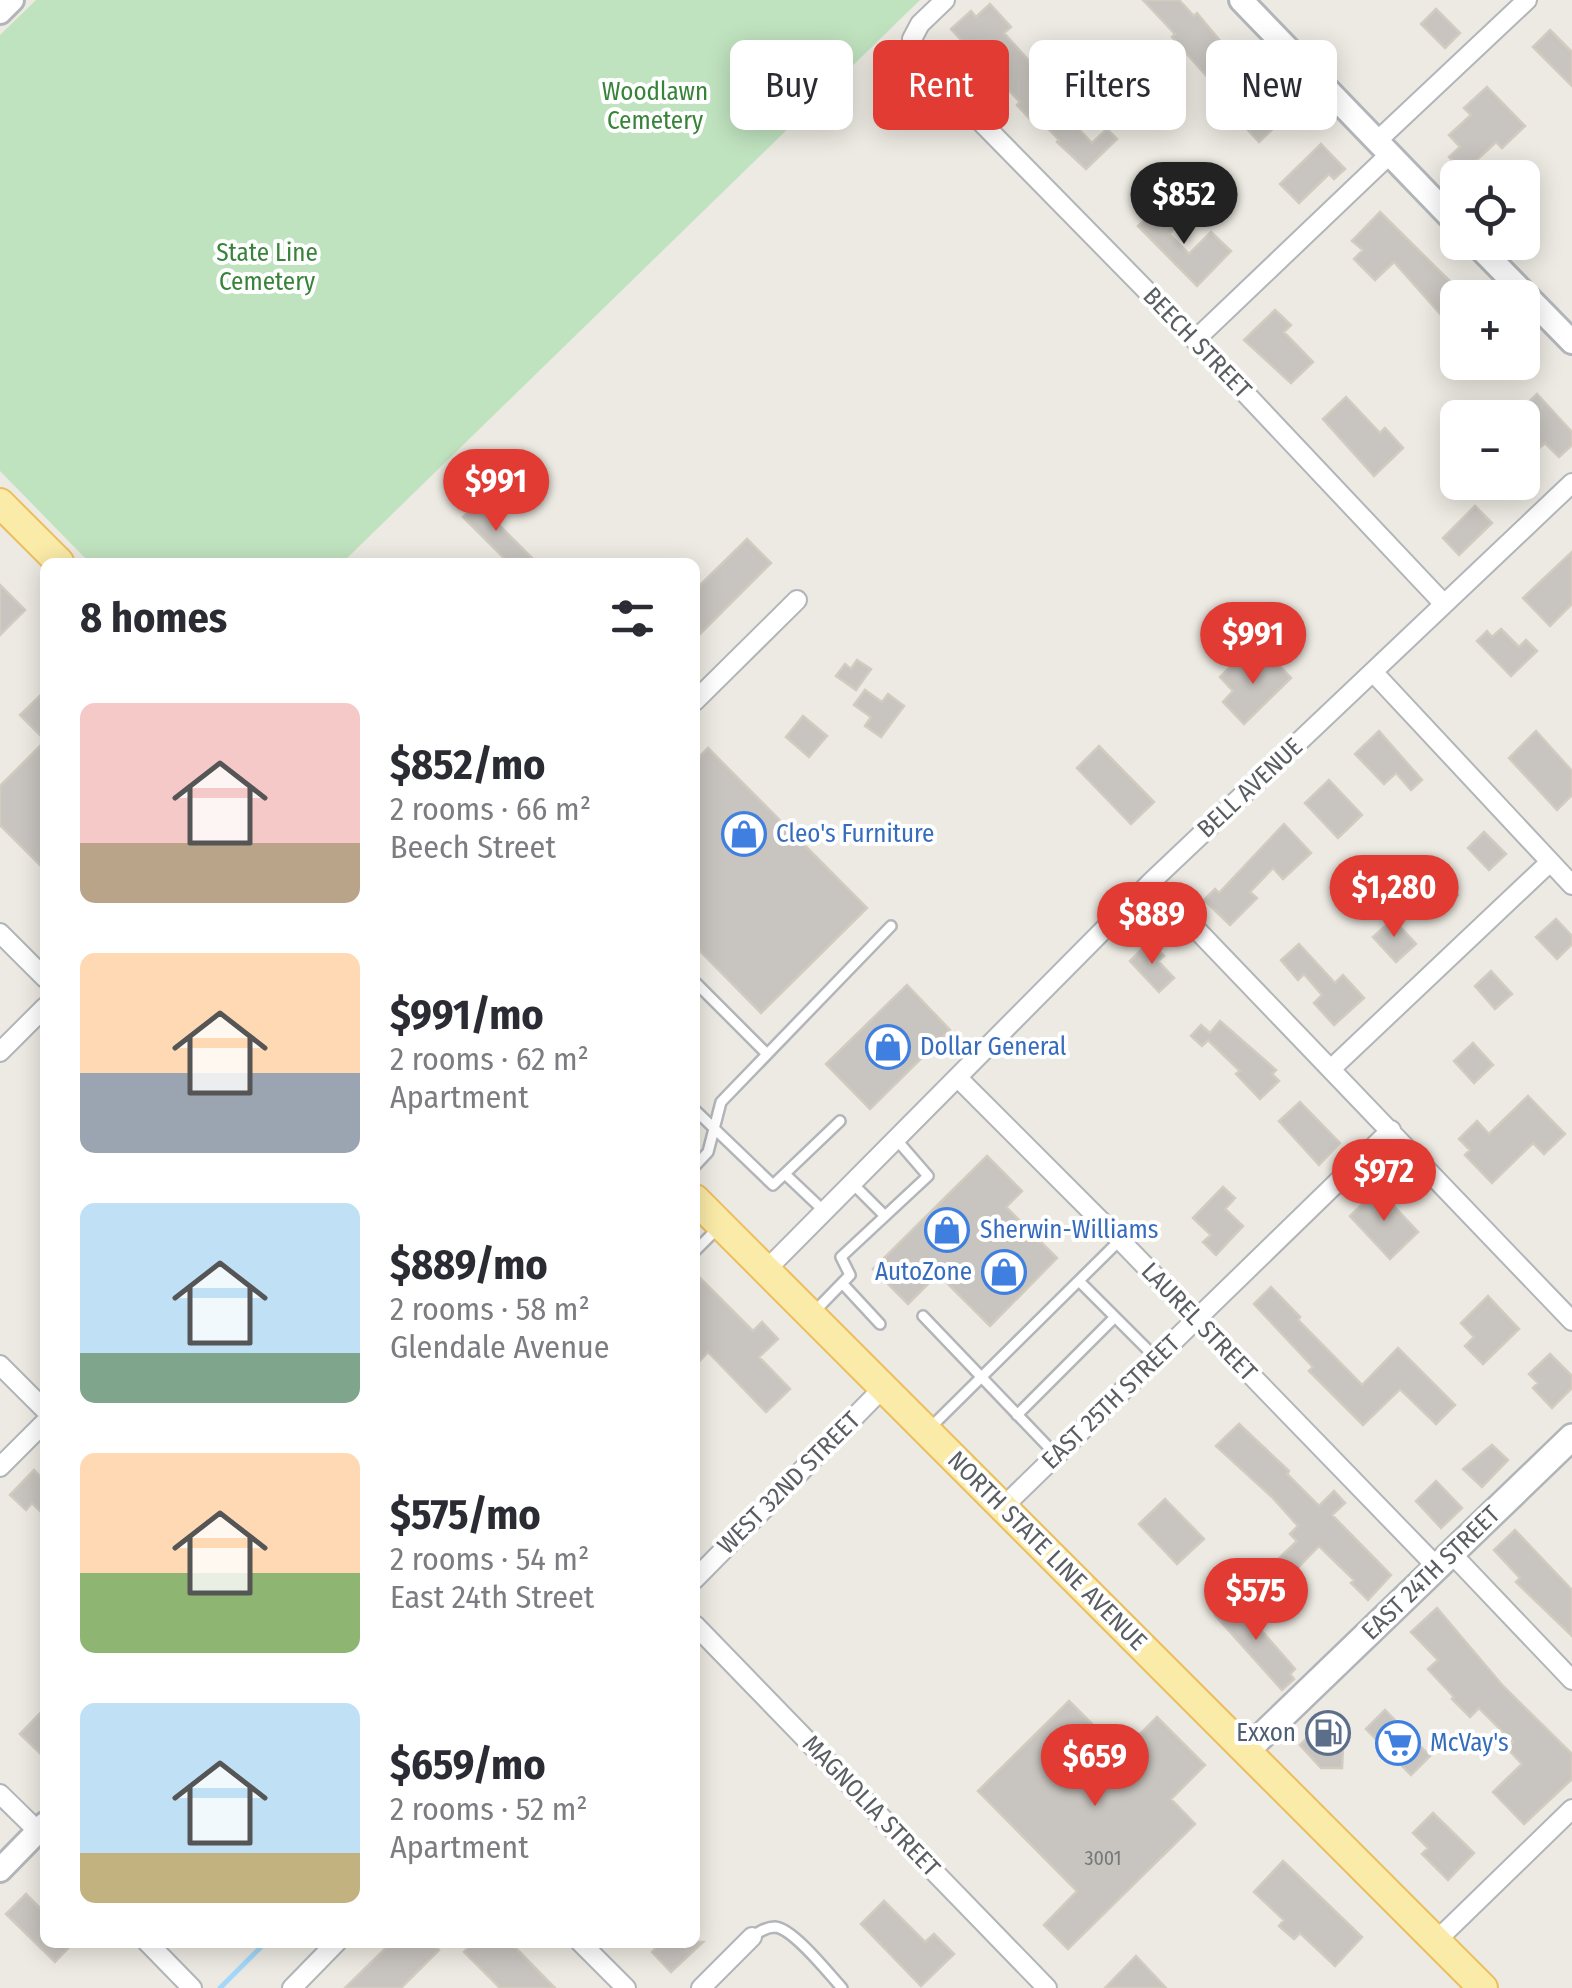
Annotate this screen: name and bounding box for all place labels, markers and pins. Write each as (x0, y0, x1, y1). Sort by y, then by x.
pin: $852 (1125, 162, 1243, 247)
pin: $991 (437, 449, 555, 534)
pin: $991 (1194, 602, 1312, 687)
shop icon: Cleo's Furniture (721, 811, 767, 857)
place label: Cleo's Furniture (776, 819, 934, 849)
pin: $1,280 (1313, 855, 1475, 940)
pin: $889 (1093, 882, 1211, 967)
shop icon: Dollar General (865, 1024, 911, 1070)
place label: Dollar General (920, 1032, 1067, 1062)
pin: $972 (1325, 1139, 1443, 1224)
shop icon: Sherwin-Williams (924, 1207, 970, 1253)
place label: Sherwin-Williams (980, 1215, 1158, 1245)
shop icon: AutoZone (981, 1249, 1027, 1295)
place label: AutoZone (875, 1257, 972, 1287)
pin: $575 (1197, 1558, 1315, 1643)
fuel station icon: Exxon (1305, 1710, 1351, 1756)
place label: Exxon (1236, 1718, 1296, 1748)
supermarket icon: McVay's (1375, 1720, 1421, 1766)
pin: $659 (1036, 1724, 1154, 1809)
place label: McVay's (1430, 1728, 1509, 1758)

